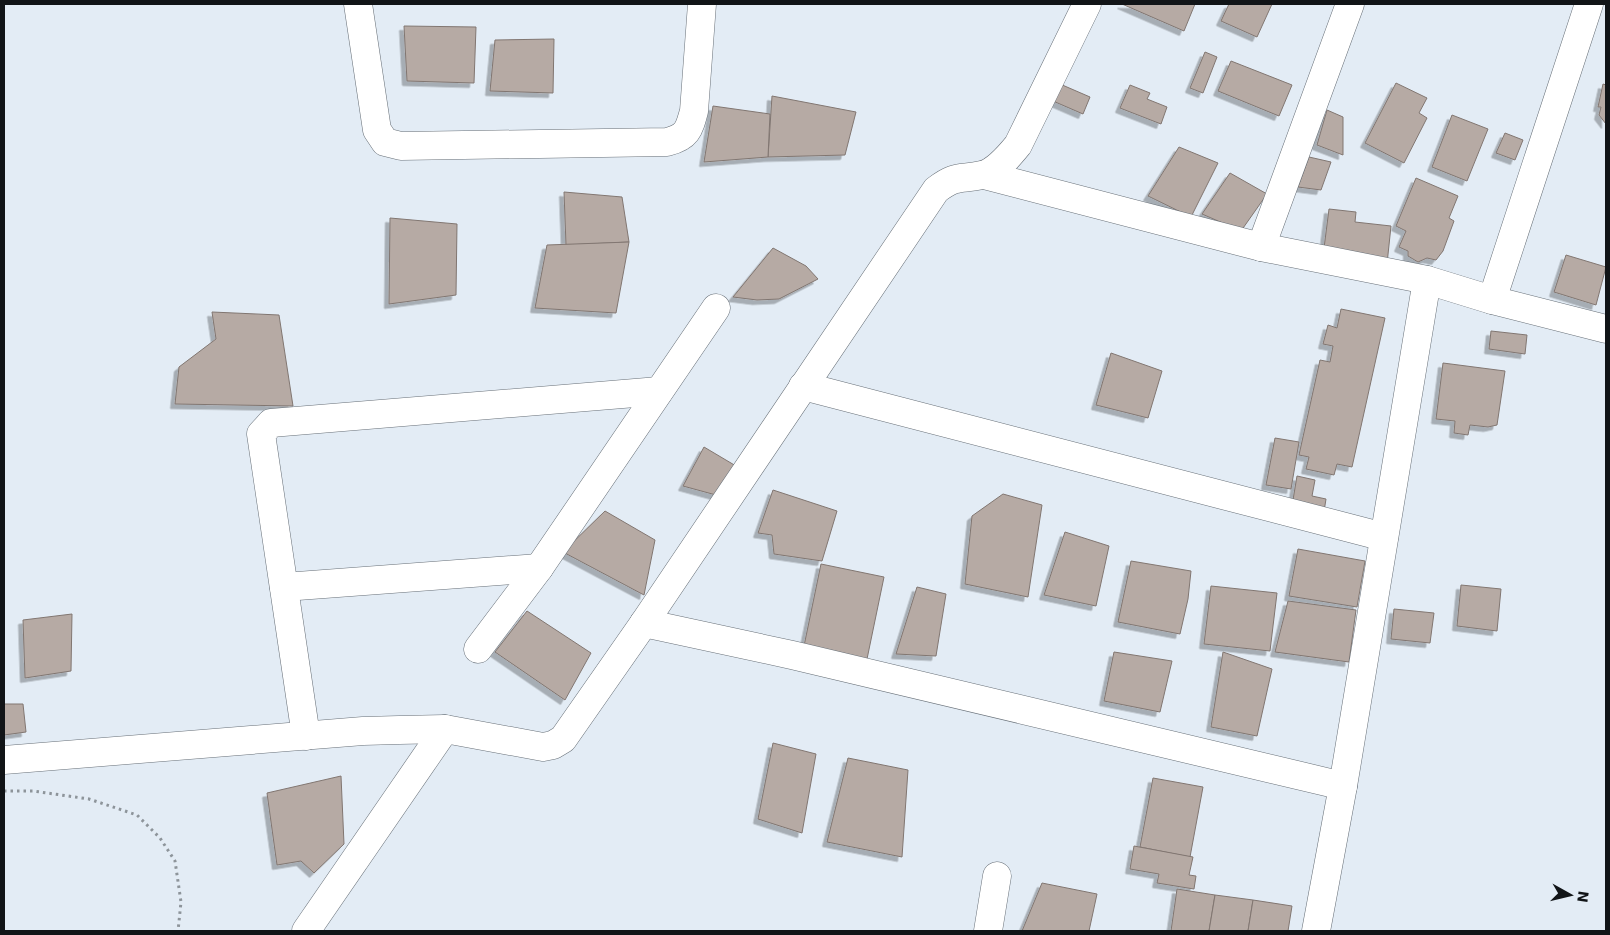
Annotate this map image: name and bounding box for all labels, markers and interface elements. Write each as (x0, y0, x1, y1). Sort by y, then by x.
north arrow (1545, 870, 1595, 920)
text: N (1574, 890, 1592, 904)

